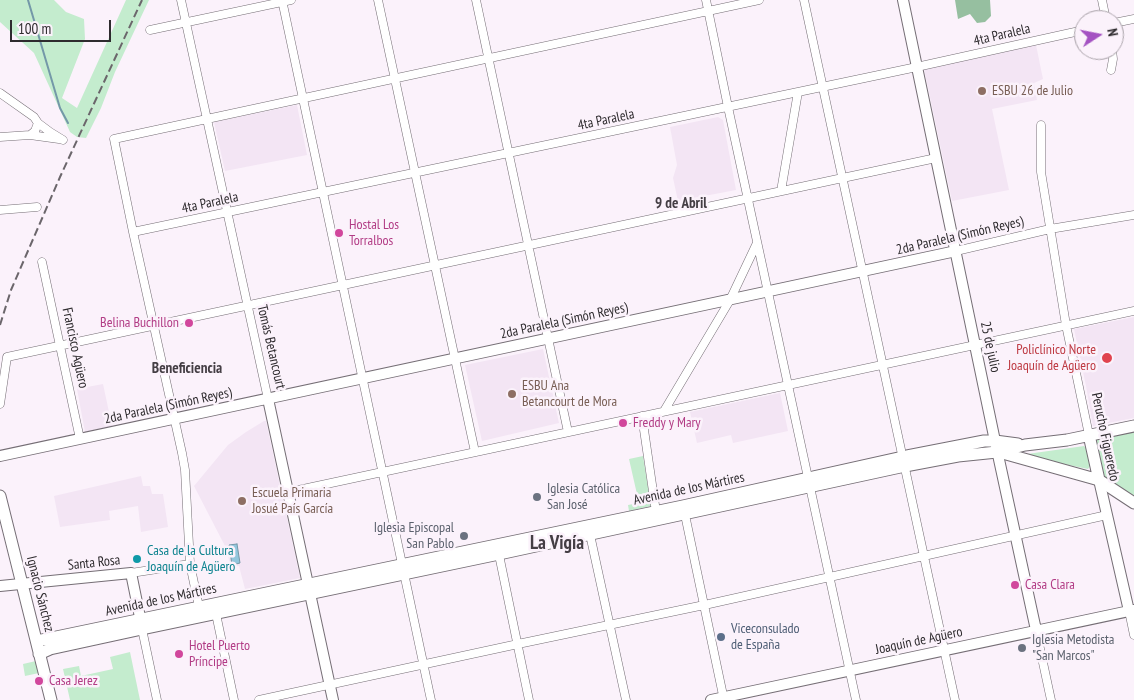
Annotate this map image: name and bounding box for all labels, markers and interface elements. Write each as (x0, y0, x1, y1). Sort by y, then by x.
scale bar (12, 10, 114, 42)
north arrow (1074, 10, 1124, 60)
text: 100 m (18, 19, 51, 38)
street label: 4ta Paralela (972, 20, 1032, 50)
text: N (1103, 27, 1122, 38)
place label: ESBU 26 de Julio (992, 83, 1073, 99)
marker: ESBU 26 de Julio (976, 85, 988, 97)
street label: 4ta Paralela (576, 106, 636, 134)
street label: 4ta Paralela (180, 189, 240, 217)
district label: 9 de Abril (655, 195, 707, 213)
street label: 2da Paralela (Simón Reyes) (895, 213, 1025, 259)
place label: Hostal Los Torralbos (349, 217, 399, 250)
marker: Hostal Los Torralbos (333, 227, 345, 239)
street label: 2da Paralela (Simón Reyes) (499, 299, 629, 343)
street label: Tomás Betancourt (253, 303, 289, 391)
street label: Francisco Agüero (58, 306, 92, 390)
place label: Belina Buchillon (100, 315, 179, 331)
marker: Belina Buchillon (183, 317, 195, 329)
street label: 25 de julio (976, 320, 1004, 374)
place label: Policlínico Norte Joaquín de Agüero (1008, 342, 1096, 374)
marker: Policlínico Norte Joaquín de Agüero (1100, 351, 1114, 365)
district label: Beneficiencia (152, 360, 222, 378)
place label: ESBU Ana Betancourt de Mora (522, 378, 617, 411)
street label: 2da Paralela (Simón Reyes) (103, 384, 233, 428)
marker: ESBU Ana Betancourt de Mora (506, 388, 518, 400)
street label: Perucho Figueredo (1087, 391, 1123, 483)
place label: Freddy y Mary (633, 415, 701, 431)
marker: Freddy y Mary (617, 417, 629, 429)
street label: Avenida de los Mártires (632, 469, 746, 509)
place label: Iglesia Católica San José (547, 481, 620, 514)
place label: Escuela Primaria Josué País García (252, 485, 333, 518)
marker: Iglesia Católica San José (531, 491, 543, 503)
marker: Escuela Primaria Josué País García (236, 495, 248, 507)
place label: Iglesia Episcopal San Pablo (374, 520, 454, 552)
marker: Iglesia Episcopal San Pablo (458, 530, 470, 542)
district label: La Vigía (530, 533, 584, 555)
place label: Casa de la Cultura Joaquín de Agüero (147, 543, 235, 576)
street label: Santa Rosa (67, 552, 121, 574)
marker: Casa de la Cultura Joaquín de Agüero (131, 553, 143, 565)
street label: Ignacio Sánchez (22, 554, 58, 634)
place label: Casa Clara (1025, 577, 1075, 593)
marker: Casa Clara (1009, 579, 1021, 591)
street label: Avenida de los Mártires (104, 580, 218, 620)
place label: Viceconsulado de España (731, 621, 800, 654)
street label: Joaquín de Agüero (874, 624, 964, 658)
marker: Viceconsulado de España (715, 631, 727, 643)
place label: Iglesia Metodista "San Marcos" (1032, 632, 1114, 664)
place label: Hotel Puerto Príncipe (189, 638, 250, 670)
marker: Iglesia Metodista "San Marcos" (1016, 642, 1028, 654)
marker: Hotel Puerto Príncipe (173, 648, 185, 660)
place label: Casa Jerez (49, 673, 98, 689)
marker: Casa Jerez (33, 675, 45, 687)

